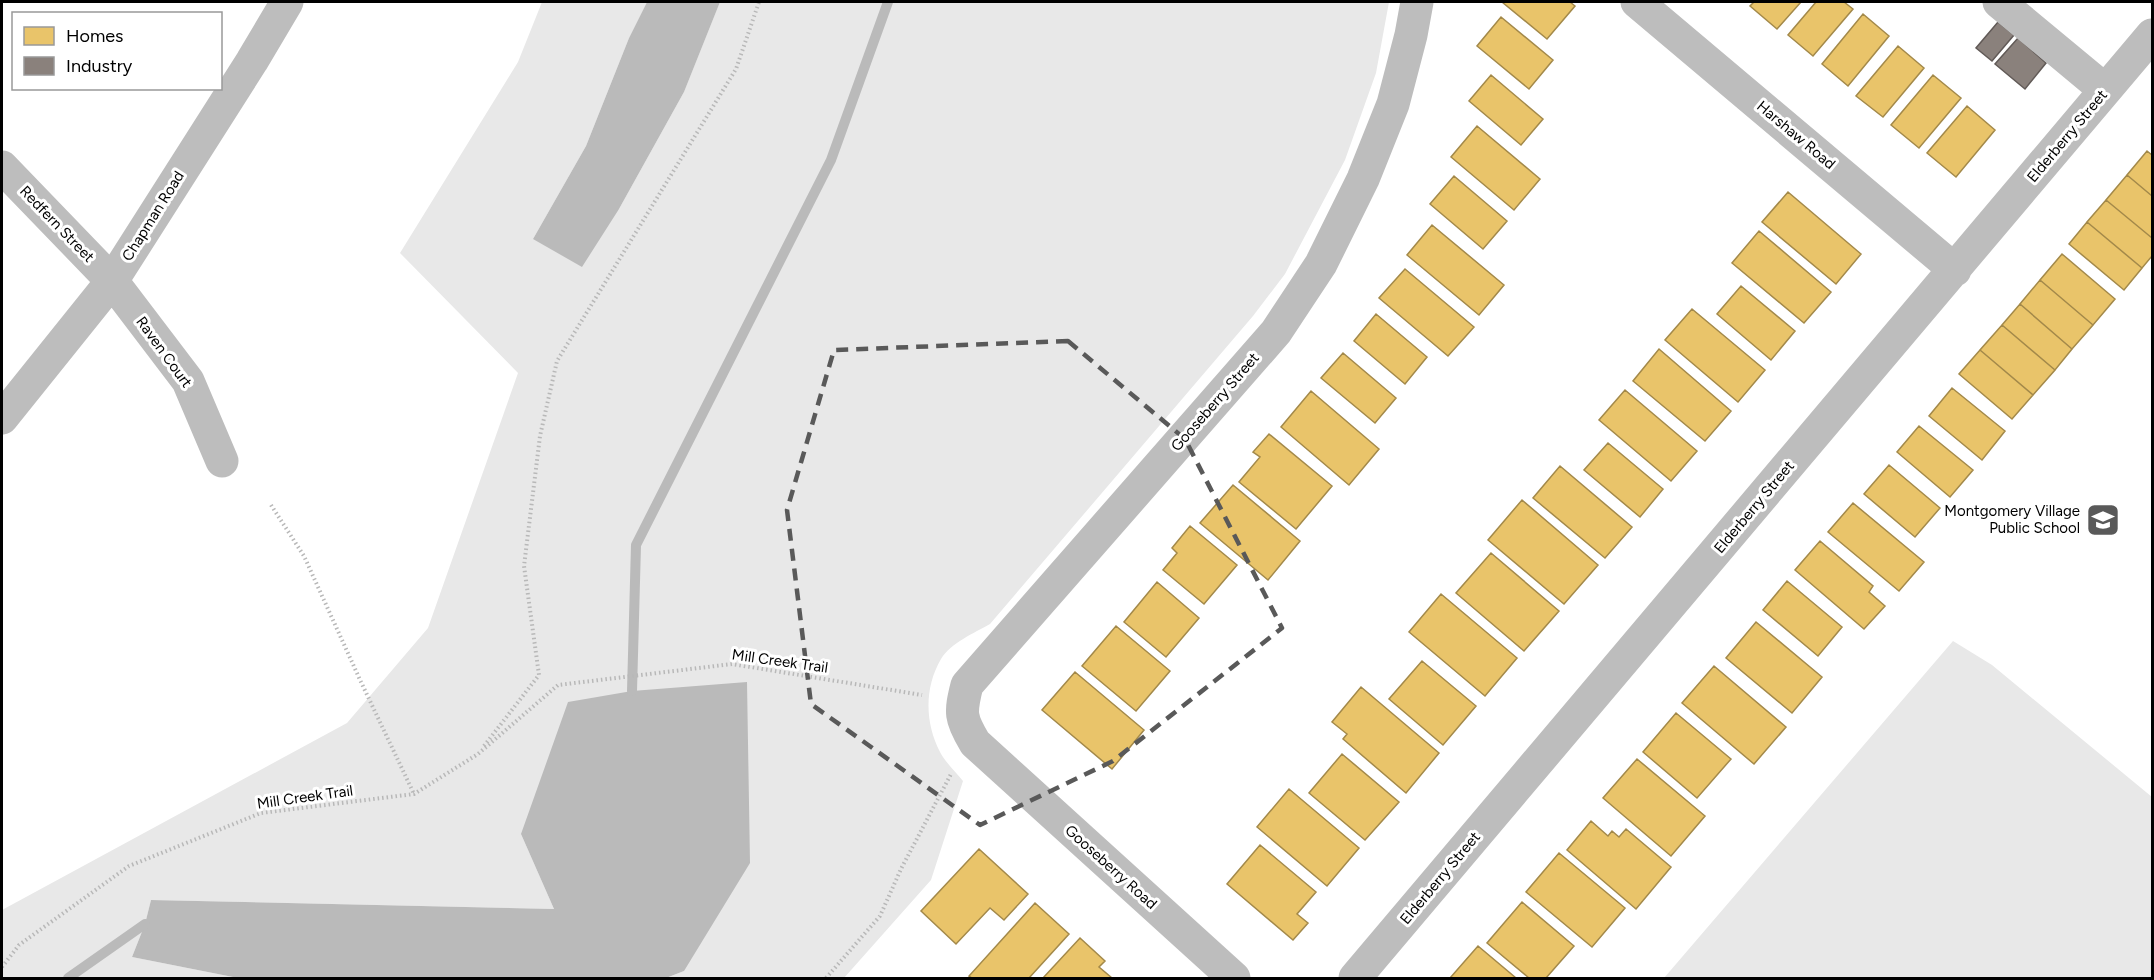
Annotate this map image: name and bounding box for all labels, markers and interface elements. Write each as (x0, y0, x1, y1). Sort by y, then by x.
legend (12, 12, 222, 90)
text: Homes (66, 25, 124, 47)
text: Industry (66, 55, 133, 77)
street label: Elderberry Street (2023, 86, 2111, 186)
street label: Harshaw Road (1753, 97, 1839, 173)
street label: Chapman Road (118, 168, 188, 264)
street label: Redfern Street (16, 182, 98, 266)
street label: Raven Court (132, 313, 196, 391)
street label: Gooseberry Street (1167, 349, 1263, 455)
street label: Elderberry Street (1710, 457, 1798, 557)
place label: Montgomery Village Public School (1944, 502, 2080, 537)
school or university icon: Montgomery Village Public School (2085, 502, 2121, 538)
street label: Mill Creek Trail (731, 645, 829, 677)
street label: Mill Creek Trail (256, 781, 354, 813)
street label: Gooseberry Road (1061, 821, 1161, 913)
street label: Elderberry Street (1396, 828, 1484, 928)

